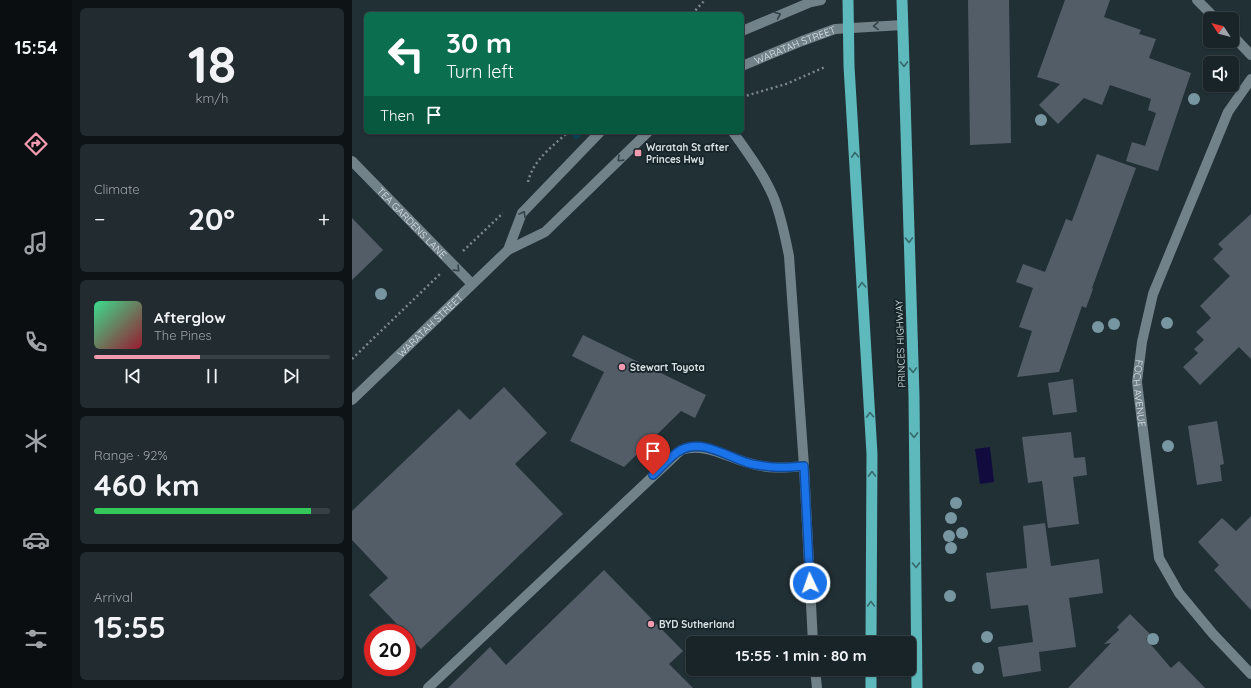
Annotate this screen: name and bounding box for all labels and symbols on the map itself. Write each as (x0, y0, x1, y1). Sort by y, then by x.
one-way arrow (774, 12, 781, 20)
north arrow (1203, 12, 1239, 48)
one-way arrow (873, 22, 879, 30)
street label: WARATAH STREET (752, 23, 837, 67)
one-way arrow (900, 61, 909, 67)
place label: Waratah St after Princes Hwy (646, 141, 730, 166)
marker: Waratah St after Princes Hwy (633, 148, 643, 158)
one-way arrow (850, 152, 859, 158)
one-way arrow (617, 154, 625, 162)
street label: TEA GARDENS LANE (374, 185, 450, 261)
one-way arrow (518, 211, 525, 218)
one-way arrow (904, 237, 913, 243)
one-way arrow (452, 264, 460, 272)
one-way arrow (858, 282, 867, 288)
street label: WARATAH STREET (395, 291, 466, 360)
street label: PRINCES HIGHWAY (892, 299, 909, 388)
street label: FOCH AVENUE (1130, 359, 1149, 428)
place label: Stewart Toyota (630, 361, 705, 374)
marker: Stewart Toyota (617, 362, 627, 372)
one-way arrow (909, 367, 917, 373)
one-way arrow (866, 412, 874, 418)
one-way arrow (910, 432, 918, 438)
pin (636, 434, 670, 475)
one-way arrow (868, 471, 876, 477)
position arrow (789, 562, 831, 604)
one-way arrow (912, 562, 920, 568)
one-way arrow (867, 601, 875, 607)
place label: BYD Sutherland (659, 618, 734, 631)
marker: BYD Sutherland (646, 619, 656, 629)
speed limit sign: 20 (364, 624, 416, 676)

